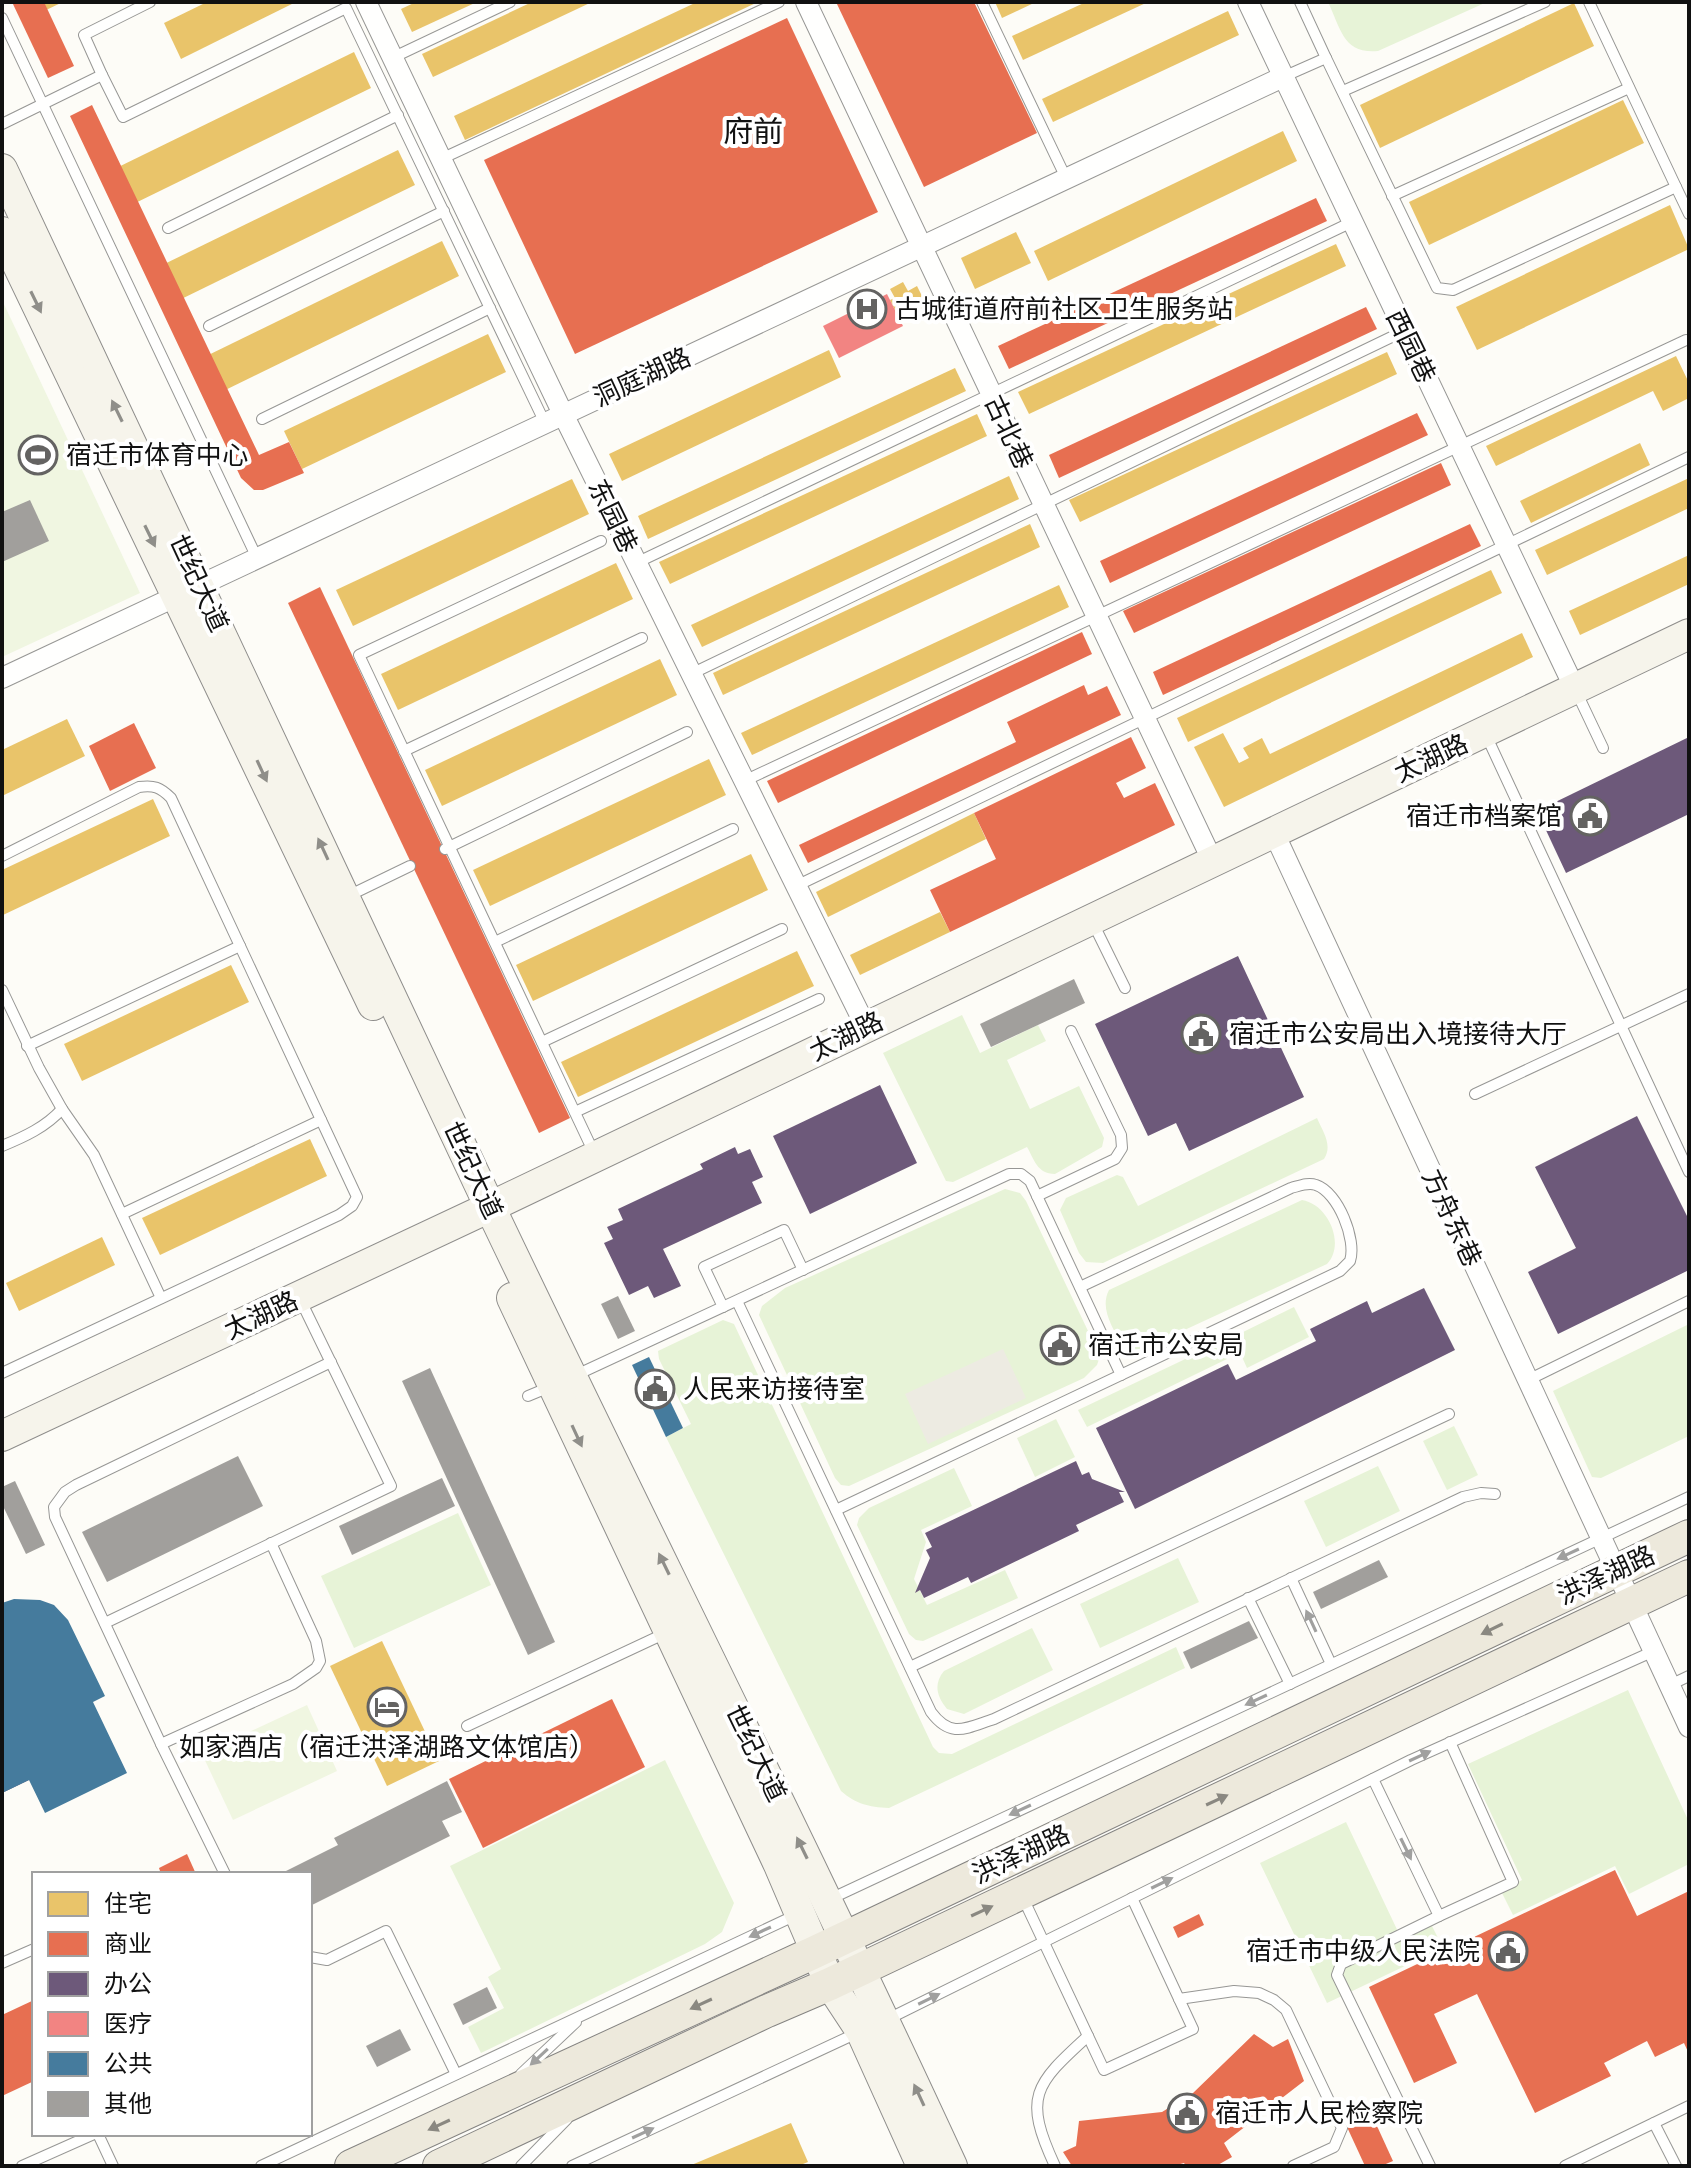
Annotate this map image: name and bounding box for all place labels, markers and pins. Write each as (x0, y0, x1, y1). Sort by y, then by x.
hospital icon: 古城街道府前社区卫生服务站 (846, 288, 888, 330)
place label: 古城街道府前社区卫生服务站 (895, 293, 1233, 325)
sports icon: 宿迁市体育中心 (17, 434, 59, 476)
place label: 宿迁市体育中心 (66, 439, 248, 471)
public building icon: 宿迁市档案馆 (1569, 795, 1611, 837)
place label: 宿迁市档案馆 (1406, 800, 1562, 832)
public building icon: 宿迁市公安局出入境接待大厅 (1180, 1013, 1222, 1055)
place label: 宿迁市公安局出入境接待大厅 (1229, 1018, 1567, 1050)
public building icon: 宿迁市公安局 (1039, 1324, 1081, 1366)
place label: 宿迁市公安局 (1088, 1329, 1244, 1361)
public building icon: 人民来访接待室 (634, 1368, 676, 1410)
place label: 人民来访接待室 (683, 1373, 865, 1405)
hotel icon: 如家酒店（宿迁洪泽湖路文体馆店） (366, 1686, 408, 1728)
place label: 如家酒店（宿迁洪泽湖路文体馆店） (179, 1731, 595, 1763)
public building icon: 宿迁市中级人民法院 (1487, 1930, 1529, 1972)
place label: 宿迁市中级人民法院 (1246, 1935, 1480, 1967)
public building icon: 宿迁市人民检察院 (1166, 2092, 1208, 2134)
place label: 宿迁市人民检察院 (1215, 2097, 1423, 2129)

